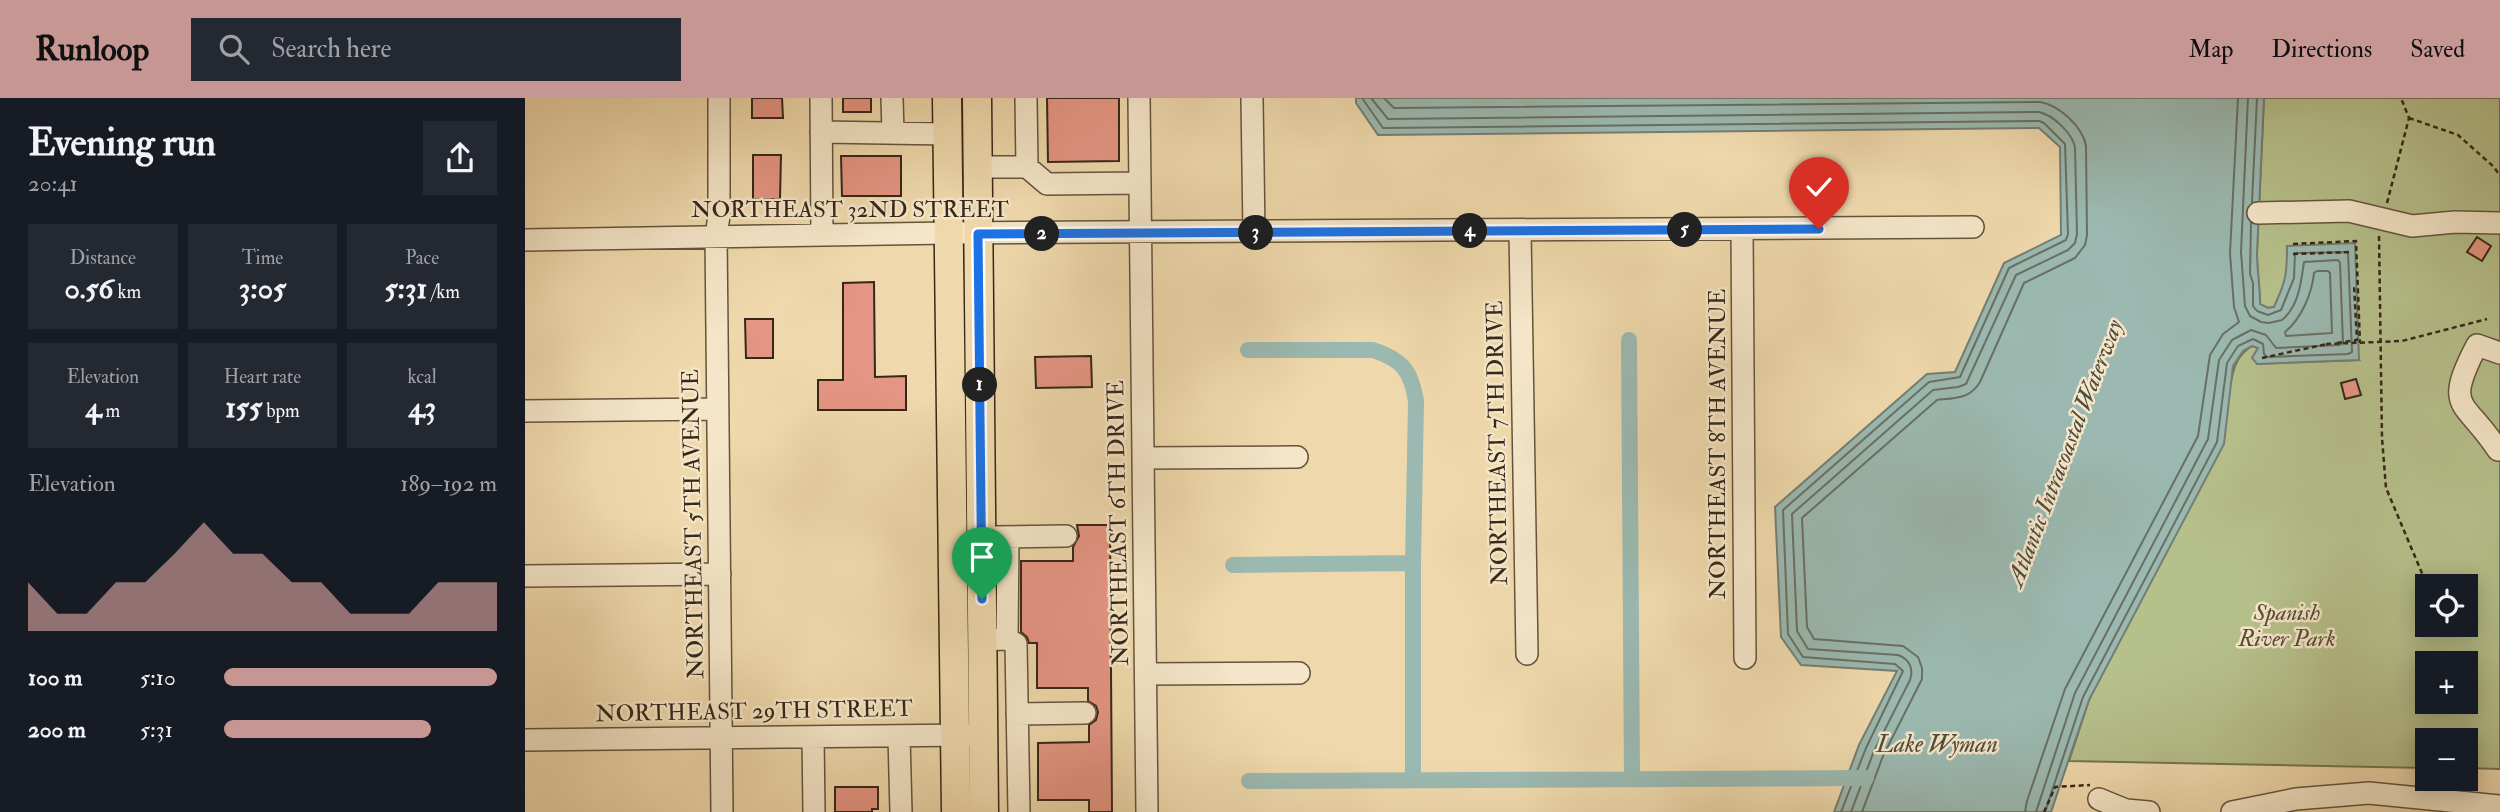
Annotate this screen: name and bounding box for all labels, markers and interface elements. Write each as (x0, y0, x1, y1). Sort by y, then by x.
search box (191, 18, 681, 81)
text: Runloop (35, 29, 149, 70)
icon: search (215, 30, 253, 68)
text: Search here (271, 33, 391, 65)
text: Map (2188, 34, 2233, 65)
text: Directions (2271, 34, 2372, 65)
text: Saved (2410, 34, 2465, 65)
text: Evening run (28, 119, 216, 167)
button: share (423, 121, 497, 195)
pin (1789, 157, 1849, 229)
icon: check (1800, 168, 1838, 206)
text: 20:41 (28, 169, 78, 198)
street label: NORTHEAST 32ND STREET (691, 195, 1009, 224)
pin: 5 (1667, 212, 1703, 248)
pin: 4 (1453, 214, 1487, 248)
pin: 2 (1025, 216, 1059, 252)
pin: 3 (1239, 216, 1273, 250)
text: 5 (1680, 217, 1689, 241)
text: 4 (1464, 218, 1475, 242)
text: 3 (1252, 220, 1259, 244)
text: 2 (1037, 221, 1046, 245)
text: Distance (70, 246, 136, 270)
text: Time (242, 246, 283, 270)
text: Pace (405, 246, 439, 270)
text: 0.56 (64, 270, 113, 307)
text: 3:05 (239, 270, 286, 307)
text: 5:31 (384, 270, 427, 307)
text: km (113, 280, 141, 304)
text: /km (427, 280, 460, 304)
street label: NORTHEAST 8TH AVENUE (1703, 289, 1732, 599)
street label: NORTHEAST 7TH DRIVE (1480, 300, 1514, 586)
water label: Atlantic Intracoastal Waterway (1999, 314, 2131, 594)
text: Elevation (67, 365, 139, 389)
text: Heart rate (224, 365, 301, 389)
text: kcal (408, 365, 437, 389)
pin: 1 (963, 368, 997, 402)
street label: NORTHEAST 5TH AVENUE (676, 369, 710, 679)
text: 1 (976, 372, 983, 396)
street label: NORTHEAST 6TH DRIVE (1101, 380, 1135, 666)
text: 4 (85, 389, 102, 426)
text: 155 (225, 389, 262, 426)
text: 43 (408, 389, 436, 426)
text: m (102, 399, 120, 423)
text: bpm (262, 399, 300, 423)
text: Elevation (28, 469, 116, 498)
text: 189–192 m (400, 469, 497, 498)
pin (952, 527, 1012, 599)
icon: arrive (963, 538, 1001, 576)
map controls (2415, 574, 2478, 791)
button: locate (2415, 574, 2478, 637)
park label: Spanish River Park (2237, 598, 2336, 653)
button: + (2415, 651, 2478, 714)
text: 100 m (28, 663, 82, 692)
text: 5:10 (140, 663, 176, 692)
street label: NORTHEAST 29TH STREET (595, 694, 913, 728)
text: 200 m (28, 715, 86, 744)
text: 5:31 (140, 715, 173, 744)
button: − (2415, 728, 2478, 791)
water label: Lake Wyman (1875, 729, 1998, 760)

